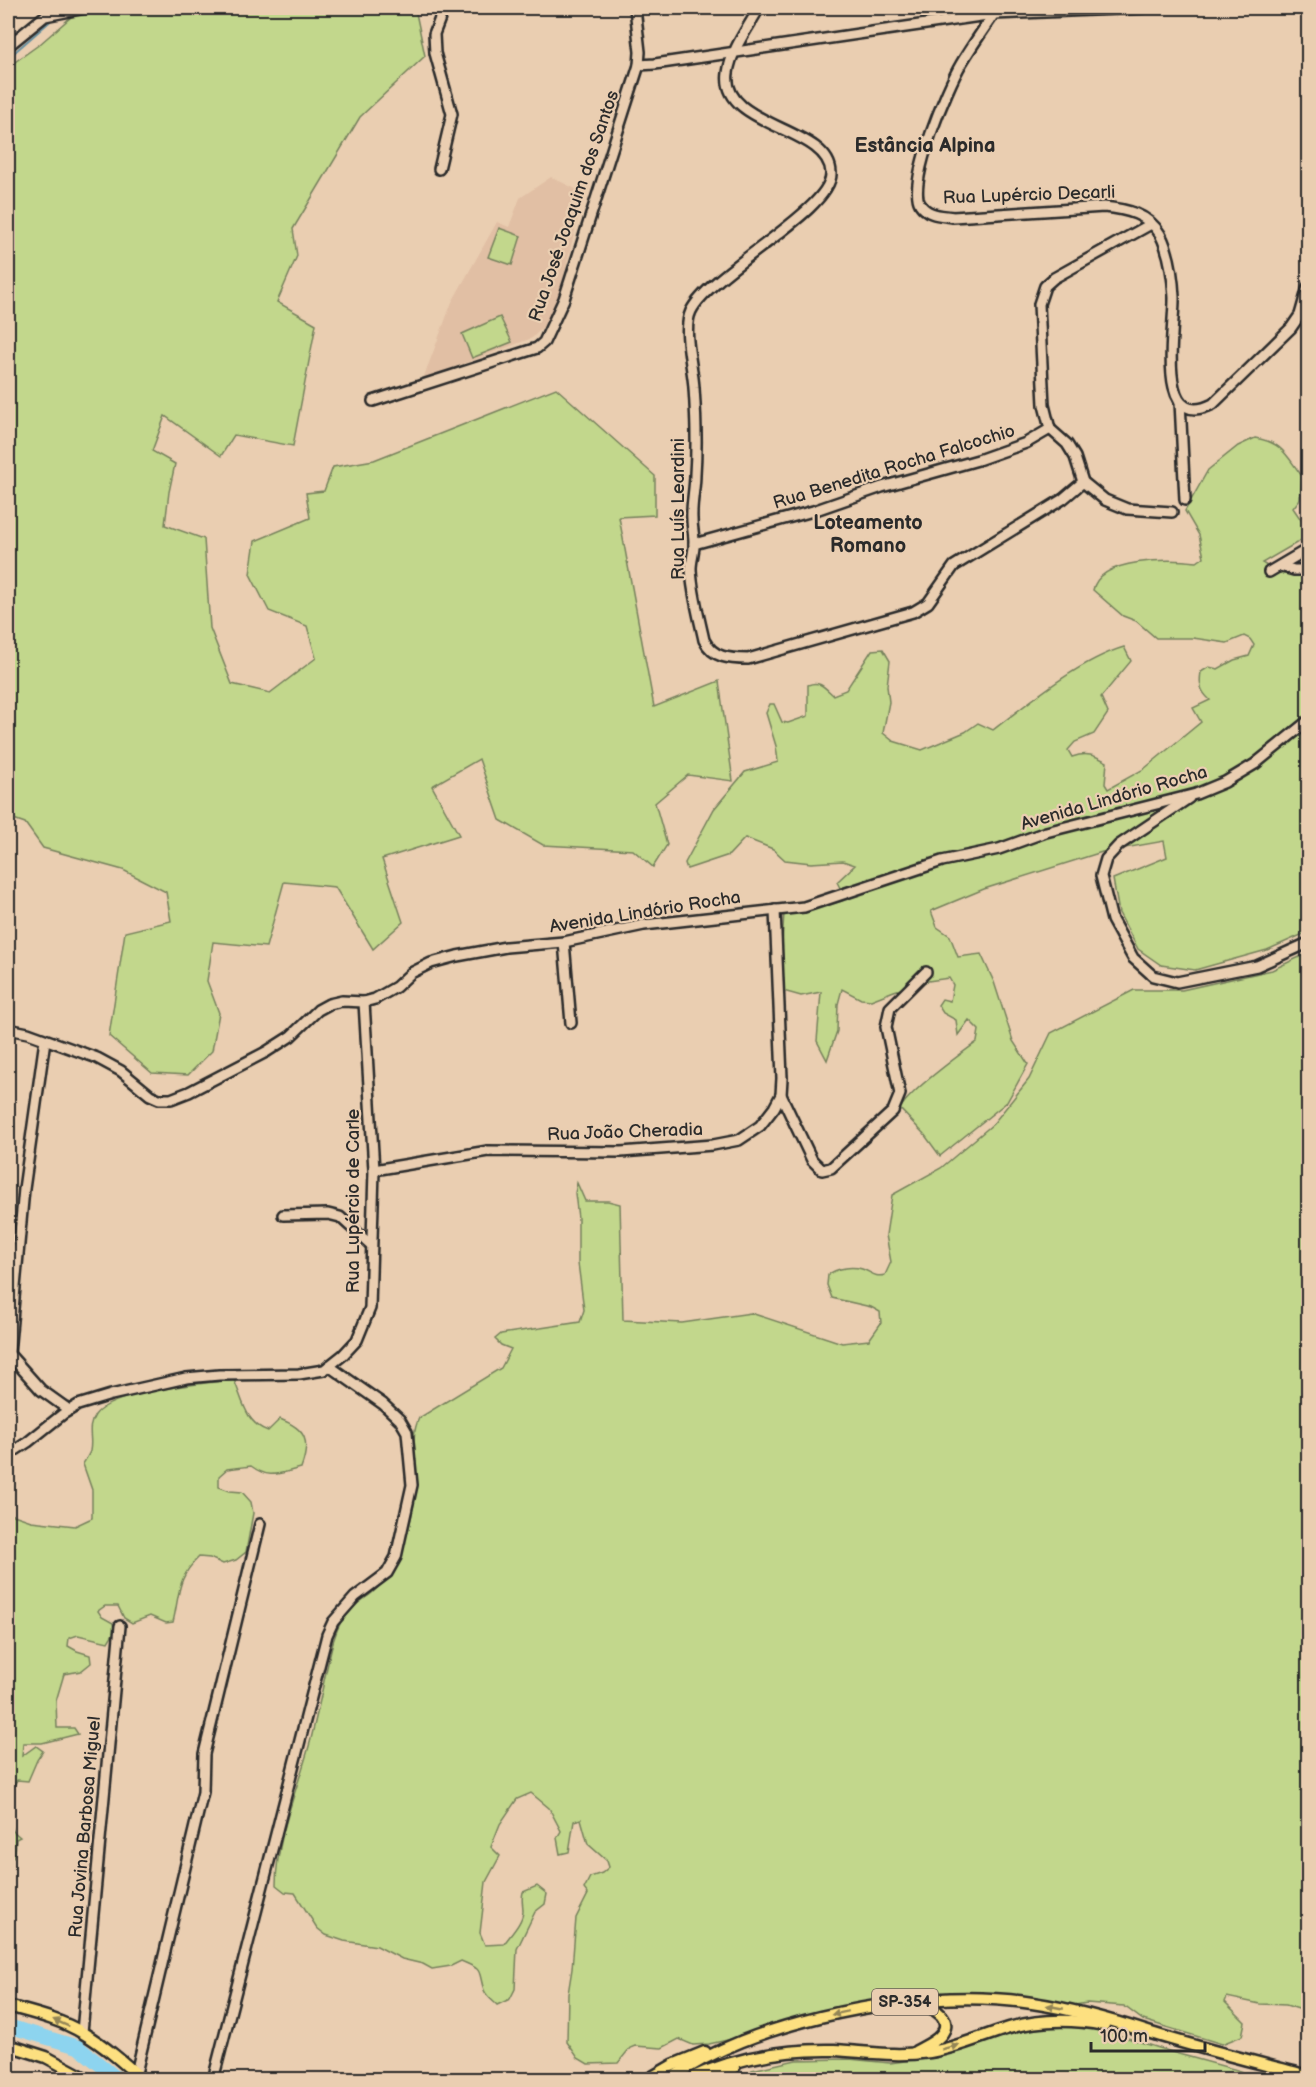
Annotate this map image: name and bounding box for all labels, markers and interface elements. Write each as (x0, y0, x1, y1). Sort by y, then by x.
street label: Rua José Joaquim dos Santos (525, 88, 624, 324)
district label: Estância Alpina (855, 134, 995, 158)
street label: Rua Lupércio Decarli (942, 181, 1116, 209)
street label: Rua Benedita Rocha Falcochio (770, 420, 1018, 514)
street label: Rua Luís Leardini (668, 438, 689, 580)
district label: Loteamento Romano (813, 511, 923, 558)
street label: Avenida Lindório Rocha (1018, 761, 1210, 835)
street label: Avenida Lindório Rocha (548, 887, 742, 937)
street label: Rua Lupércio de Carle (343, 1108, 364, 1293)
street label: Rua João Cheradia (547, 1119, 703, 1145)
street label: Rua Jovina Barbosa Miguel (65, 1715, 105, 1939)
road number: SP-354 (872, 1989, 938, 2015)
one-way arrow (1045, 2002, 1064, 2011)
one-way arrow (831, 2008, 850, 2018)
scale bar (1091, 2015, 1205, 2053)
one-way arrow (51, 2018, 69, 2028)
text: 100 m (1100, 2026, 1148, 2047)
one-way arrow (941, 2042, 959, 2051)

